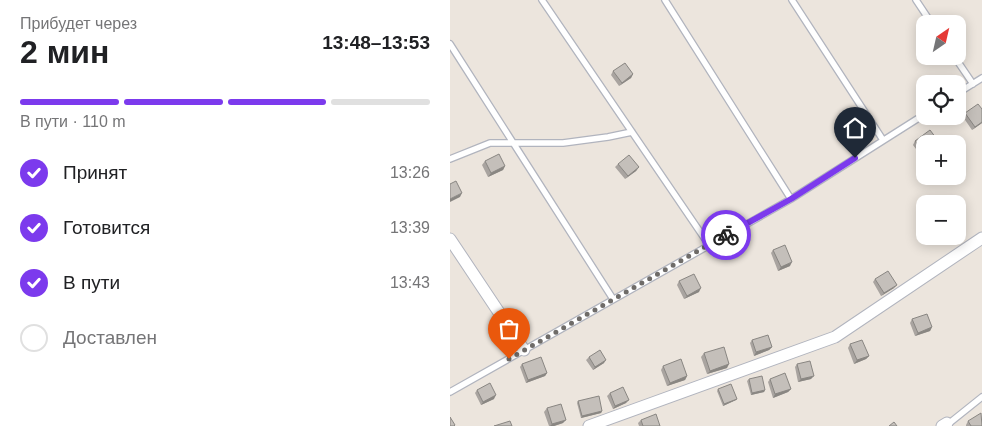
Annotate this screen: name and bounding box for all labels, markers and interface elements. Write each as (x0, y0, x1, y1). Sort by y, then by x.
text: Прибудет через (20, 15, 137, 32)
north arrow (916, 15, 966, 65)
map controls (916, 15, 966, 245)
text: 13:48–13:53 (322, 32, 430, 53)
text: 2 мин (20, 34, 109, 70)
button: locate (916, 75, 966, 125)
pin (834, 107, 876, 158)
text: В пути · 110 m (20, 113, 126, 130)
icon: home (841, 114, 869, 142)
button: + (916, 135, 966, 185)
icon: check (20, 159, 48, 187)
text: Принят (63, 162, 127, 183)
text: 13:26 (390, 164, 430, 181)
button: − (916, 195, 966, 245)
courier (701, 210, 751, 260)
icon: check (20, 214, 48, 242)
text: Готовится (63, 217, 150, 238)
text: 13:39 (390, 219, 430, 236)
icon: bike (712, 221, 740, 249)
icon: check (20, 269, 48, 297)
text: В пути (63, 272, 120, 293)
text: 13:43 (390, 274, 430, 291)
pin (488, 308, 530, 359)
icon: bag (495, 315, 523, 343)
text: Доставлен (63, 327, 157, 348)

